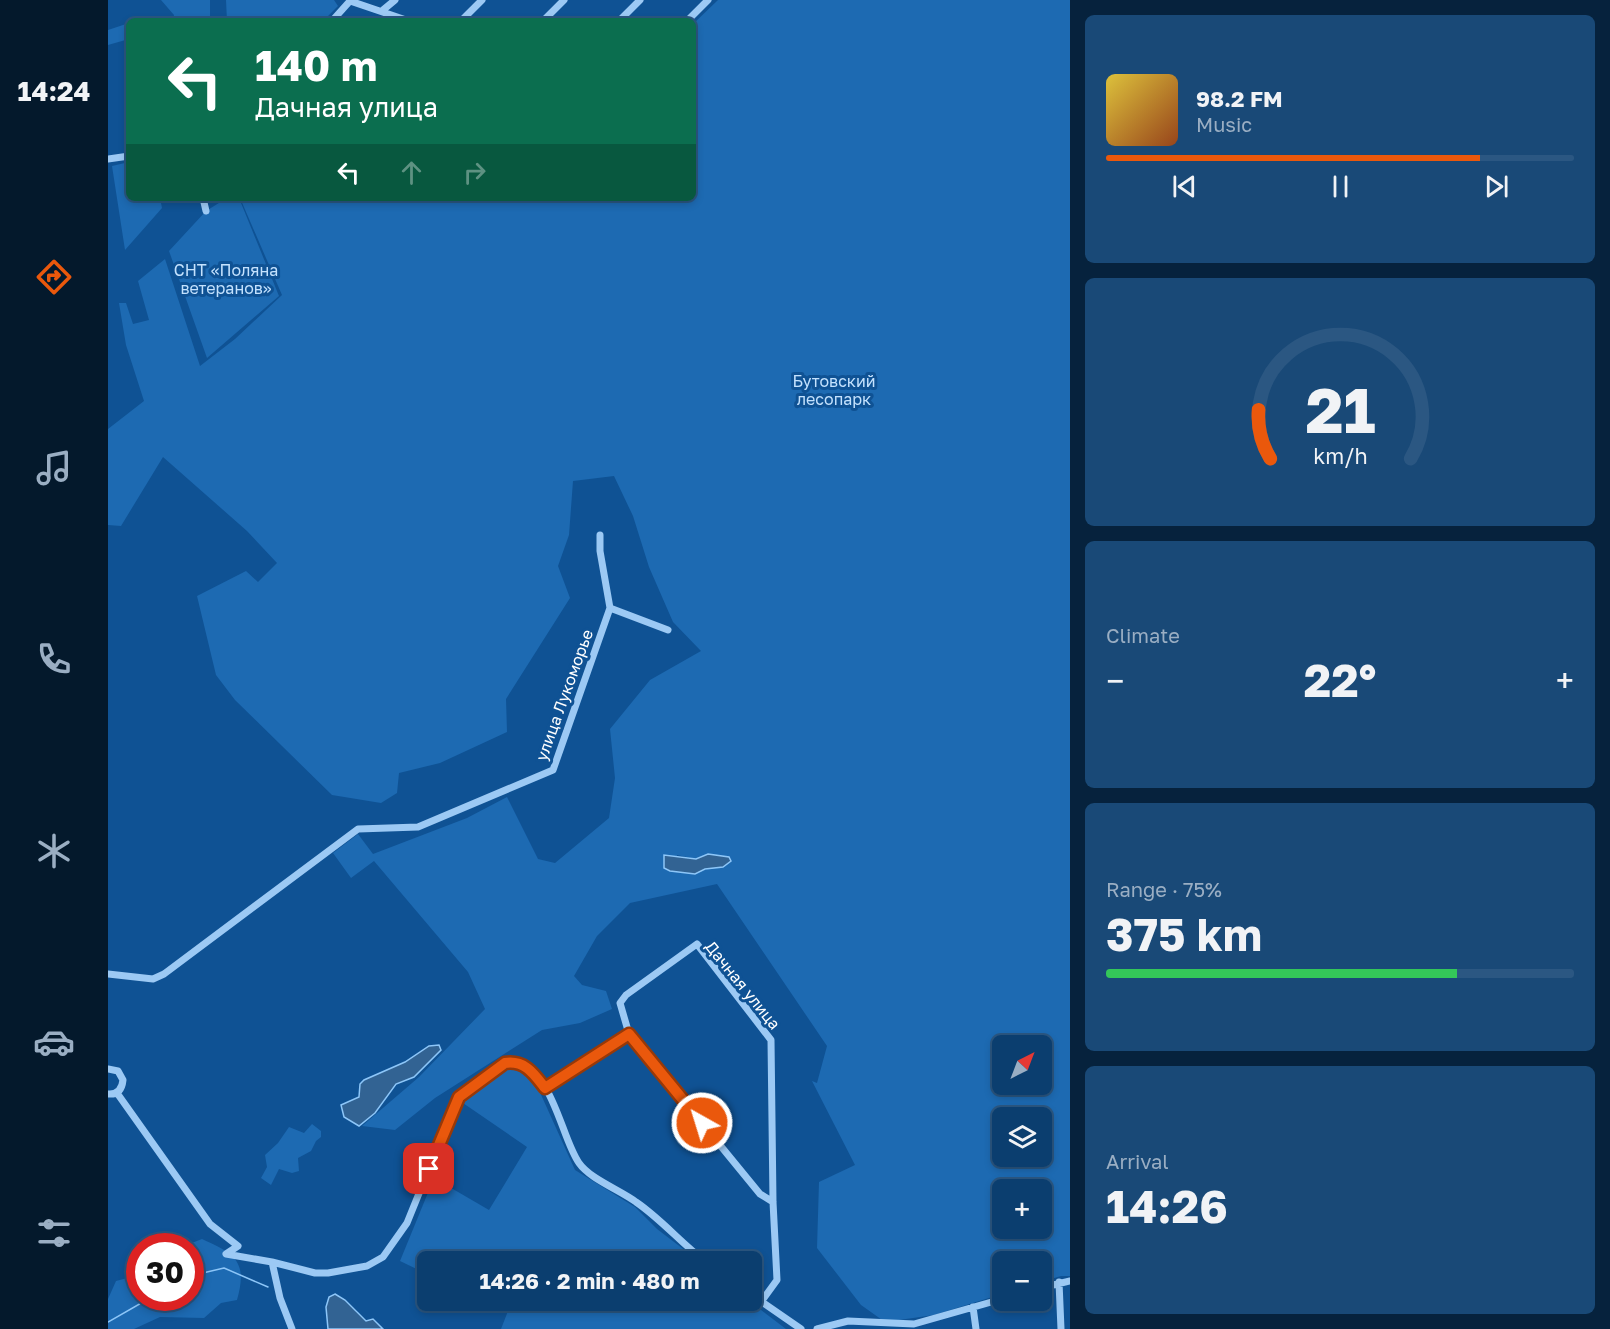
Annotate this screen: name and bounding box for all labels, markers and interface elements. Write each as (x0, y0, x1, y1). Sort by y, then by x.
text: 140 m (255, 40, 377, 90)
icon: left (156, 42, 234, 120)
text: 14:24 (18, 75, 90, 107)
text: 98.2 FM (1196, 85, 1283, 112)
text: Дачная улица (255, 91, 438, 123)
text: Music (1196, 112, 1252, 136)
icon: left (332, 156, 365, 189)
icon: ahead (395, 156, 428, 189)
icon: right (458, 156, 491, 189)
icon: previous (1168, 170, 1201, 203)
icon: pause (1324, 170, 1357, 203)
icon: next (1480, 170, 1513, 203)
icon: directions (33, 256, 75, 298)
park label: СНТ «Поляна ветеранов» (174, 260, 278, 298)
park label: Бутовский лесопарк (792, 371, 876, 409)
text: 21 (1305, 372, 1375, 447)
text: km/h (1313, 443, 1367, 469)
icon: music (33, 447, 75, 489)
text: Climate (1106, 623, 1180, 647)
street label: улица Лукоморье (531, 626, 597, 764)
icon: phone (33, 638, 75, 680)
text: 22° (1304, 653, 1376, 707)
text: − (1106, 661, 1124, 700)
text: + (1556, 661, 1574, 700)
icon: climate (33, 830, 75, 872)
text: Range · 75% (1106, 877, 1222, 901)
text: 375 km (1106, 907, 1262, 961)
street label: Дачная улица (701, 937, 785, 1033)
icon: car (33, 1021, 75, 1063)
north arrow (992, 1035, 1052, 1095)
map controls (992, 1035, 1052, 1311)
position arrow (670, 1091, 734, 1155)
button: layers (992, 1107, 1052, 1167)
pin (403, 1143, 454, 1194)
text: Arrival (1106, 1149, 1169, 1173)
icon: arrive (412, 1152, 445, 1185)
button: + (992, 1179, 1052, 1239)
text: 14:26 (1106, 1179, 1228, 1233)
icon: filters (33, 1212, 75, 1254)
speed limit sign: 30 (126, 1233, 204, 1311)
button: − (992, 1251, 1052, 1311)
text: 14:26 · 2 min · 480 m (480, 1267, 699, 1294)

